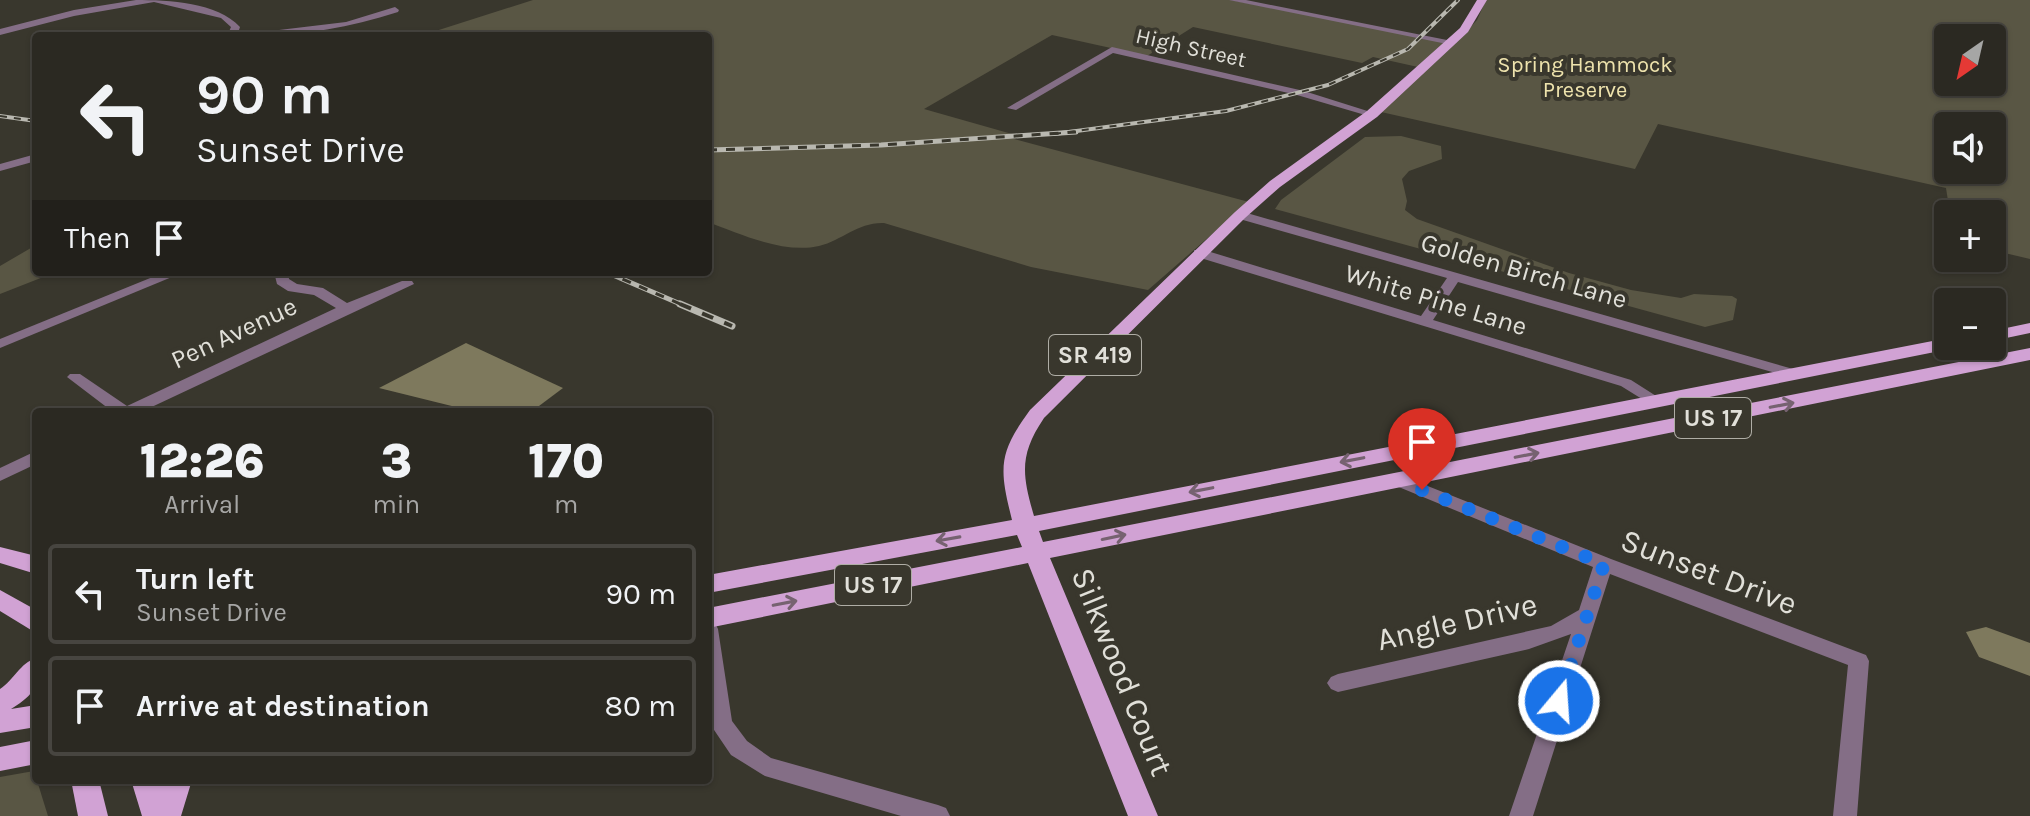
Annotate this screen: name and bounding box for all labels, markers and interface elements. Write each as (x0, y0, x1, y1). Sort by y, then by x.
street label: High Street (1133, 23, 1249, 73)
north arrow (1934, 24, 2006, 96)
map controls (1934, 24, 2006, 360)
park label: Spring Hammock Preserve (1497, 52, 1673, 103)
text: 90 m (196, 62, 333, 127)
icon: left (64, 64, 168, 168)
button: sound (1934, 112, 2006, 184)
text: Sunset Drive (196, 129, 405, 171)
button: + (1934, 200, 2006, 272)
icon: arrive (147, 216, 191, 260)
text: Then (64, 220, 131, 256)
street label: Golden Birch Lane (1417, 227, 1631, 315)
street label: White Pine Lane (1341, 258, 1531, 342)
button: − (1934, 288, 2006, 360)
street label: Pen Avenue (166, 290, 302, 376)
road number: SR 419 (1049, 335, 1141, 375)
one-way arrow (1769, 396, 1794, 411)
road number: US 17 (1675, 398, 1751, 438)
pin (1388, 408, 1456, 490)
icon: arrive (1400, 420, 1444, 464)
text: 12:26 (140, 433, 265, 489)
text: 3 (381, 433, 412, 489)
text: 170 (528, 433, 604, 489)
one-way arrow (1514, 446, 1539, 461)
one-way arrow (1340, 453, 1365, 468)
one-way arrow (1189, 483, 1214, 498)
text: Arrival (164, 489, 240, 520)
text: min (373, 489, 420, 520)
text: m (554, 489, 578, 520)
street label: Sunset Drive (1616, 521, 1802, 623)
one-way arrow (1101, 529, 1126, 544)
one-way arrow (936, 532, 961, 547)
text: Turn left (136, 561, 254, 597)
street label: Silkwood Court (1064, 563, 1180, 781)
road number: US 17 (835, 565, 911, 605)
icon: left (68, 572, 112, 616)
text: 90 m (606, 576, 676, 612)
street label: Angle Drive (1373, 586, 1541, 658)
one-way arrow (771, 594, 797, 609)
text: Sunset Drive (136, 597, 287, 628)
position arrow (1517, 659, 1601, 743)
icon: arrive (68, 684, 112, 728)
text: Arrive at destination (136, 688, 430, 724)
text: 80 m (605, 688, 676, 724)

